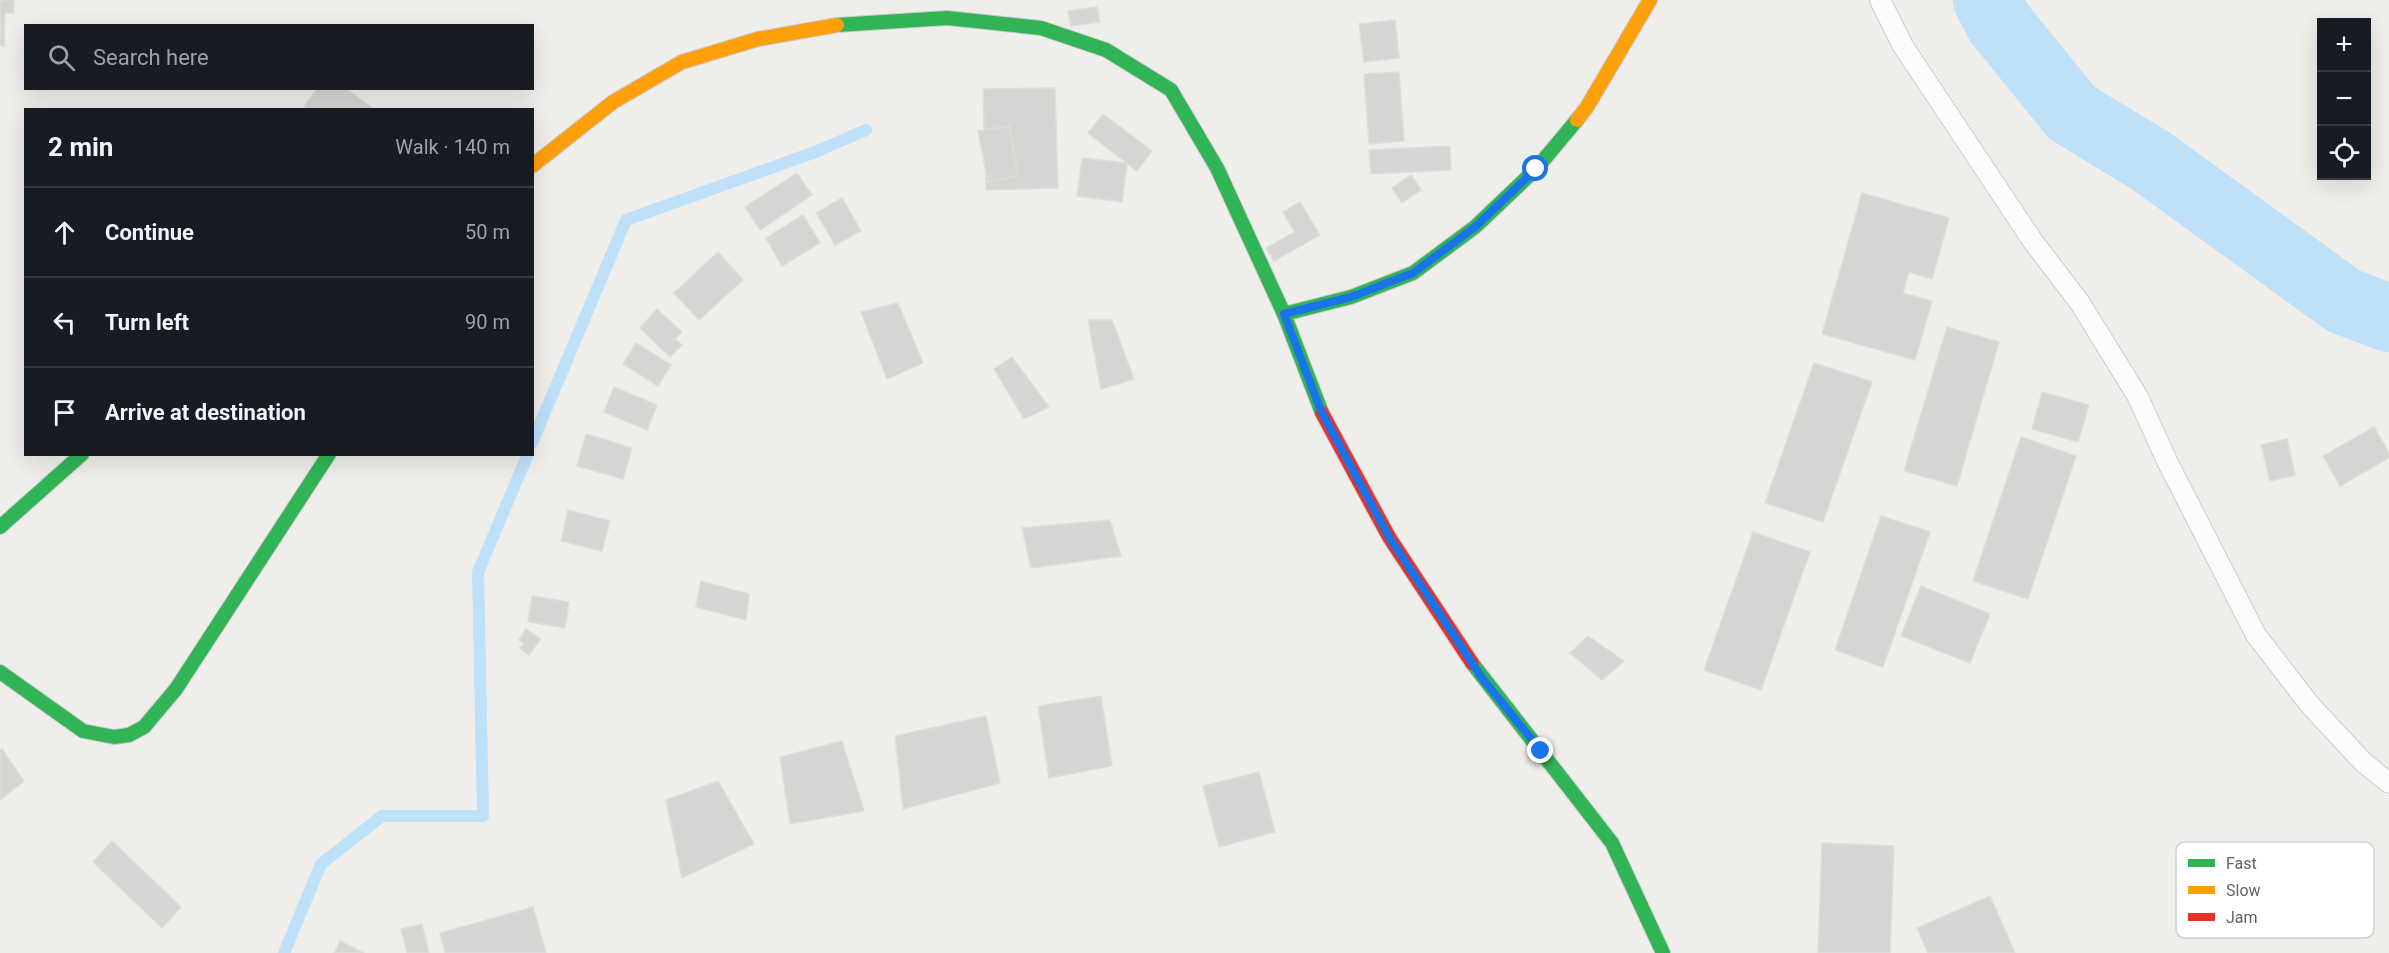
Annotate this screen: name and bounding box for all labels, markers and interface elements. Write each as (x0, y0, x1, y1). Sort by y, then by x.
map controls (2317, 18, 2371, 180)
button: + (2317, 18, 2371, 72)
search box (24, 24, 534, 90)
icon: search (45, 41, 78, 74)
text: Search here (93, 45, 209, 70)
button: − (2317, 72, 2371, 126)
button: locate (2317, 126, 2371, 180)
text: 2 min (48, 132, 113, 162)
text: Walk · 140 m (395, 135, 510, 159)
route start (1522, 155, 1548, 181)
icon: ahead (48, 216, 81, 249)
text: Continue (105, 220, 194, 245)
text: 50 m (465, 220, 510, 244)
icon: left (48, 306, 81, 339)
text: Turn left (105, 310, 189, 335)
text: 90 m (465, 310, 510, 334)
icon: arrive (48, 396, 81, 429)
text: Arrive at destination (105, 400, 306, 425)
route end (1527, 737, 1553, 763)
legend (2176, 842, 2374, 938)
text: Fast (2226, 854, 2257, 873)
text: Slow (2226, 881, 2261, 900)
text: Jam (2226, 908, 2258, 927)

